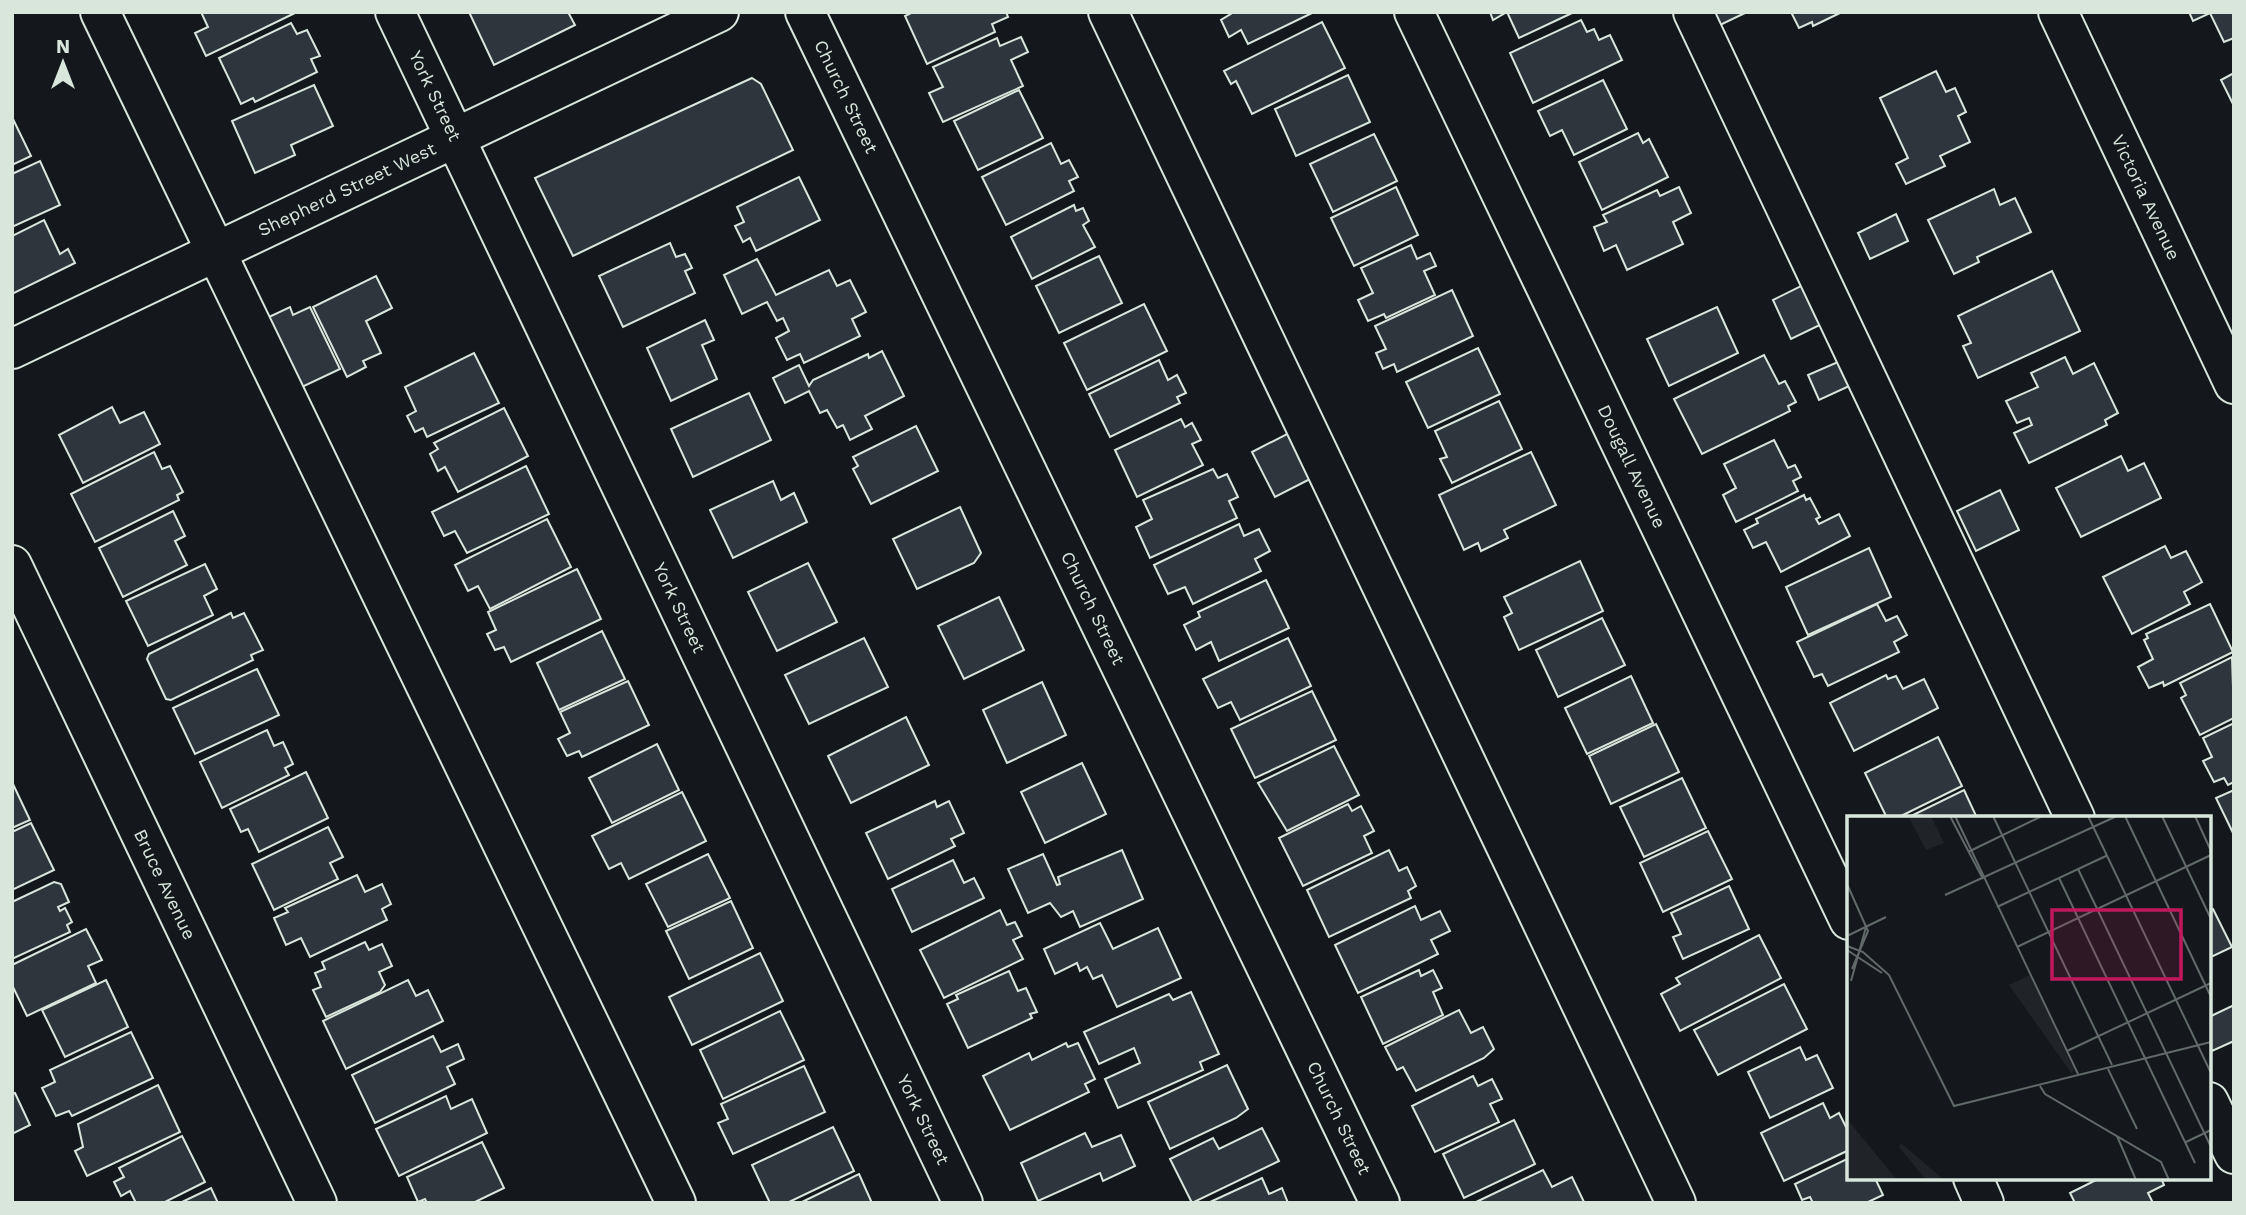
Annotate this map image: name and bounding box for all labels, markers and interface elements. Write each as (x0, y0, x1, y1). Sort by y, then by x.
north arrow (28, 28, 98, 98)
text: N (56, 35, 70, 58)
street label: Church Street (810, 36, 883, 157)
street label: York Street (405, 47, 466, 145)
street label: Victoria Avenue (2108, 131, 2185, 263)
street label: Shepherd Street West (254, 137, 439, 240)
street label: Dougall Avenue (1594, 401, 1671, 531)
street label: Church Street (1057, 548, 1130, 668)
street label: York Street (649, 559, 710, 656)
inset map (1847, 816, 2211, 1180)
street label: Bruce Avenue (130, 826, 200, 943)
street label: Church Street (1303, 1058, 1376, 1178)
street label: York Street (893, 1071, 954, 1168)

